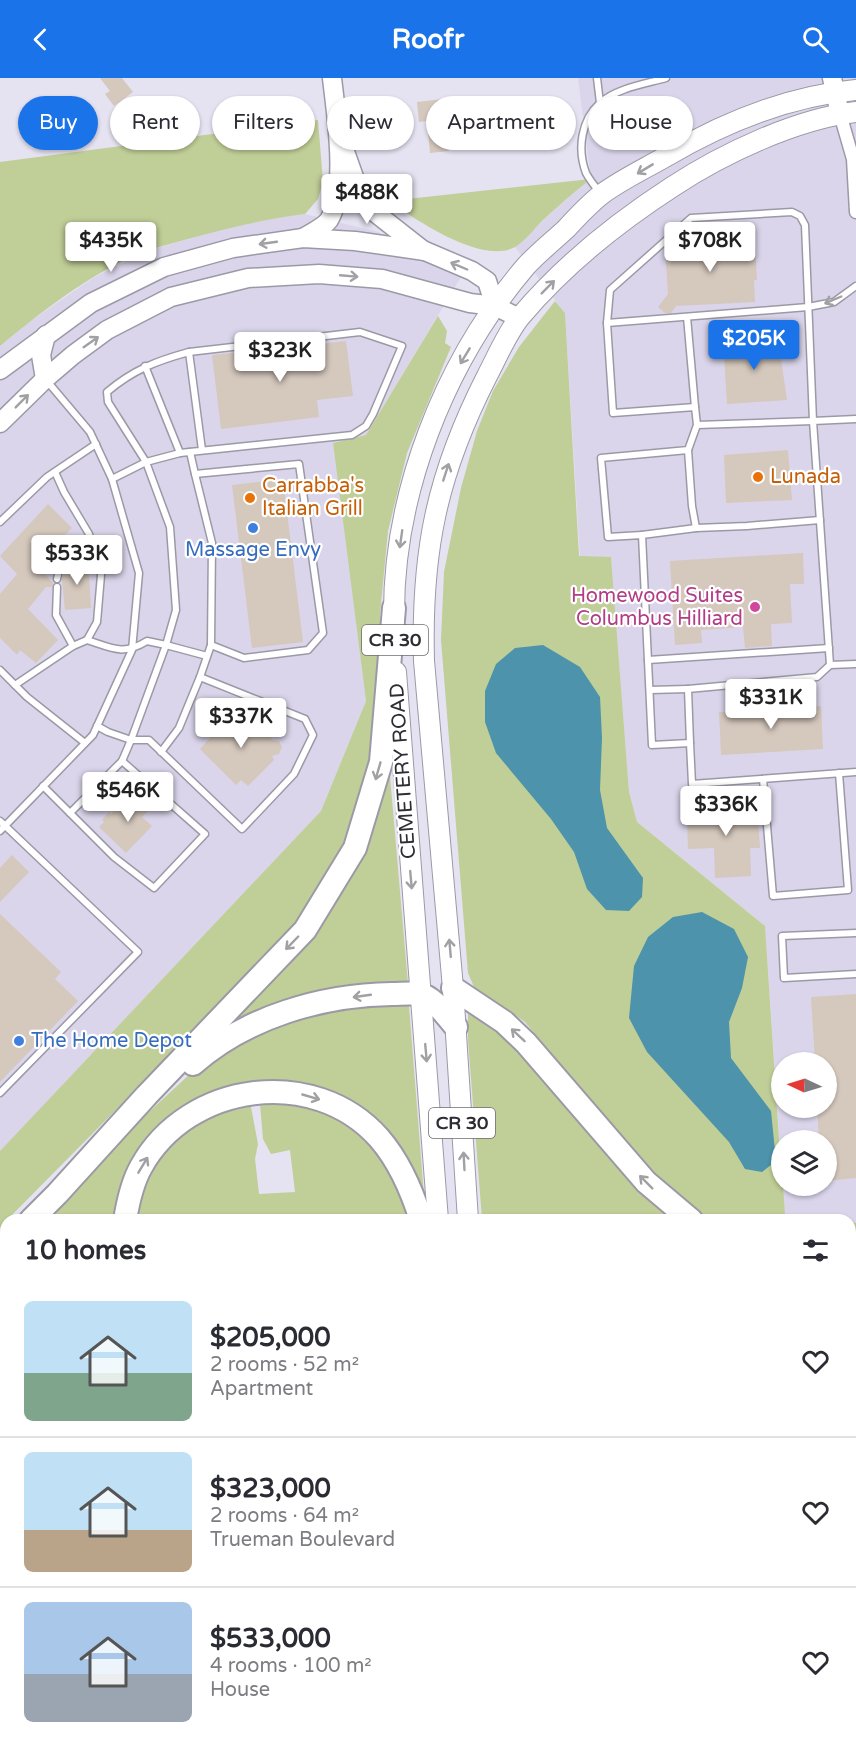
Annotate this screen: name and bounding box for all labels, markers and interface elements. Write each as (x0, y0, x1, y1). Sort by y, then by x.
icon: back (24, 23, 57, 56)
text: Roofr (392, 23, 464, 56)
icon: search (799, 23, 832, 56)
chip: Buy (18, 96, 98, 150)
chip: Rent (110, 96, 200, 150)
chip: Filters (212, 96, 315, 150)
chip: New (327, 96, 414, 150)
chip: Apartment (426, 96, 576, 150)
chip: House (588, 96, 693, 150)
one-way arrow (637, 163, 654, 175)
pin: $488K (325, 174, 409, 225)
text: $488K (335, 181, 399, 205)
pin: $435K (69, 222, 153, 273)
pin: $708K (668, 222, 752, 273)
text: $435K (79, 229, 143, 253)
text: $708K (678, 229, 742, 253)
one-way arrow (258, 238, 278, 249)
one-way arrow (450, 260, 468, 271)
one-way arrow (338, 271, 358, 282)
one-way arrow (541, 280, 556, 295)
one-way arrow (825, 295, 843, 306)
pin: $205K (712, 320, 796, 371)
text: $205K (722, 327, 786, 351)
pin: $323K (238, 332, 322, 383)
one-way arrow (82, 336, 98, 348)
text: $323K (248, 339, 312, 363)
one-way arrow (459, 347, 471, 364)
one-way arrow (15, 393, 30, 408)
one-way arrow (442, 463, 453, 482)
place label: Lunada (770, 465, 841, 489)
marker: Lunada (751, 470, 765, 484)
place label: Carrabba's Italian Grill (262, 474, 364, 521)
marker: Carrabba's Italian Grill (243, 491, 257, 505)
marker: Massage Envy (246, 521, 260, 535)
one-way arrow (395, 529, 406, 548)
pin: $533K (35, 535, 119, 586)
place label: Massage Envy (185, 538, 321, 562)
text: $533K (45, 542, 109, 566)
place label: Homewood Suites Columbus Hilliard (571, 584, 743, 631)
marker: Homewood Suites Columbus Hilliard (748, 600, 762, 614)
road number: CR 30 (362, 625, 428, 655)
pin: $331K (729, 679, 813, 730)
street label: CEMETERY ROAD (385, 682, 421, 860)
text: $331K (739, 686, 803, 710)
pin: $337K (199, 698, 283, 749)
text: $337K (209, 705, 273, 729)
one-way arrow (372, 761, 383, 780)
pin: $546K (86, 772, 170, 823)
text: $546K (96, 779, 160, 803)
pin: $336K (684, 786, 768, 837)
text: $336K (694, 793, 758, 817)
one-way arrow (406, 869, 417, 889)
one-way arrow (285, 936, 300, 951)
one-way arrow (444, 939, 455, 959)
one-way arrow (353, 990, 373, 1001)
place label: The Home Depot (31, 1029, 192, 1053)
one-way arrow (511, 1029, 526, 1043)
marker: The Home Depot (12, 1034, 26, 1048)
one-way arrow (420, 1042, 431, 1062)
north arrow (771, 1052, 837, 1118)
map controls (771, 1052, 837, 1196)
one-way arrow (301, 1092, 320, 1103)
road number: CR 30 (429, 1108, 495, 1138)
button: layers (771, 1130, 837, 1196)
one-way arrow (459, 1152, 470, 1172)
one-way arrow (138, 1157, 150, 1174)
one-way arrow (639, 1175, 654, 1189)
icon: filters (799, 1234, 832, 1267)
text: 10 homes (24, 1235, 146, 1266)
text: $205,000 (210, 1322, 330, 1353)
icon: home (72, 1325, 144, 1397)
icon: heart (799, 1345, 832, 1378)
text: 2 rooms · 52 m² (210, 1353, 359, 1377)
text: Apartment (210, 1377, 313, 1401)
text: $323,000 (210, 1473, 331, 1504)
icon: home (72, 1476, 144, 1548)
icon: heart (799, 1496, 832, 1529)
text: 2 rooms · 64 m² (210, 1504, 359, 1528)
text: Trueman Boulevard (210, 1528, 395, 1552)
text: $533,000 (210, 1623, 331, 1654)
icon: home (72, 1626, 144, 1698)
icon: heart (799, 1646, 832, 1679)
text: 4 rooms · 100 m² (210, 1654, 372, 1678)
text: House (210, 1678, 270, 1702)

